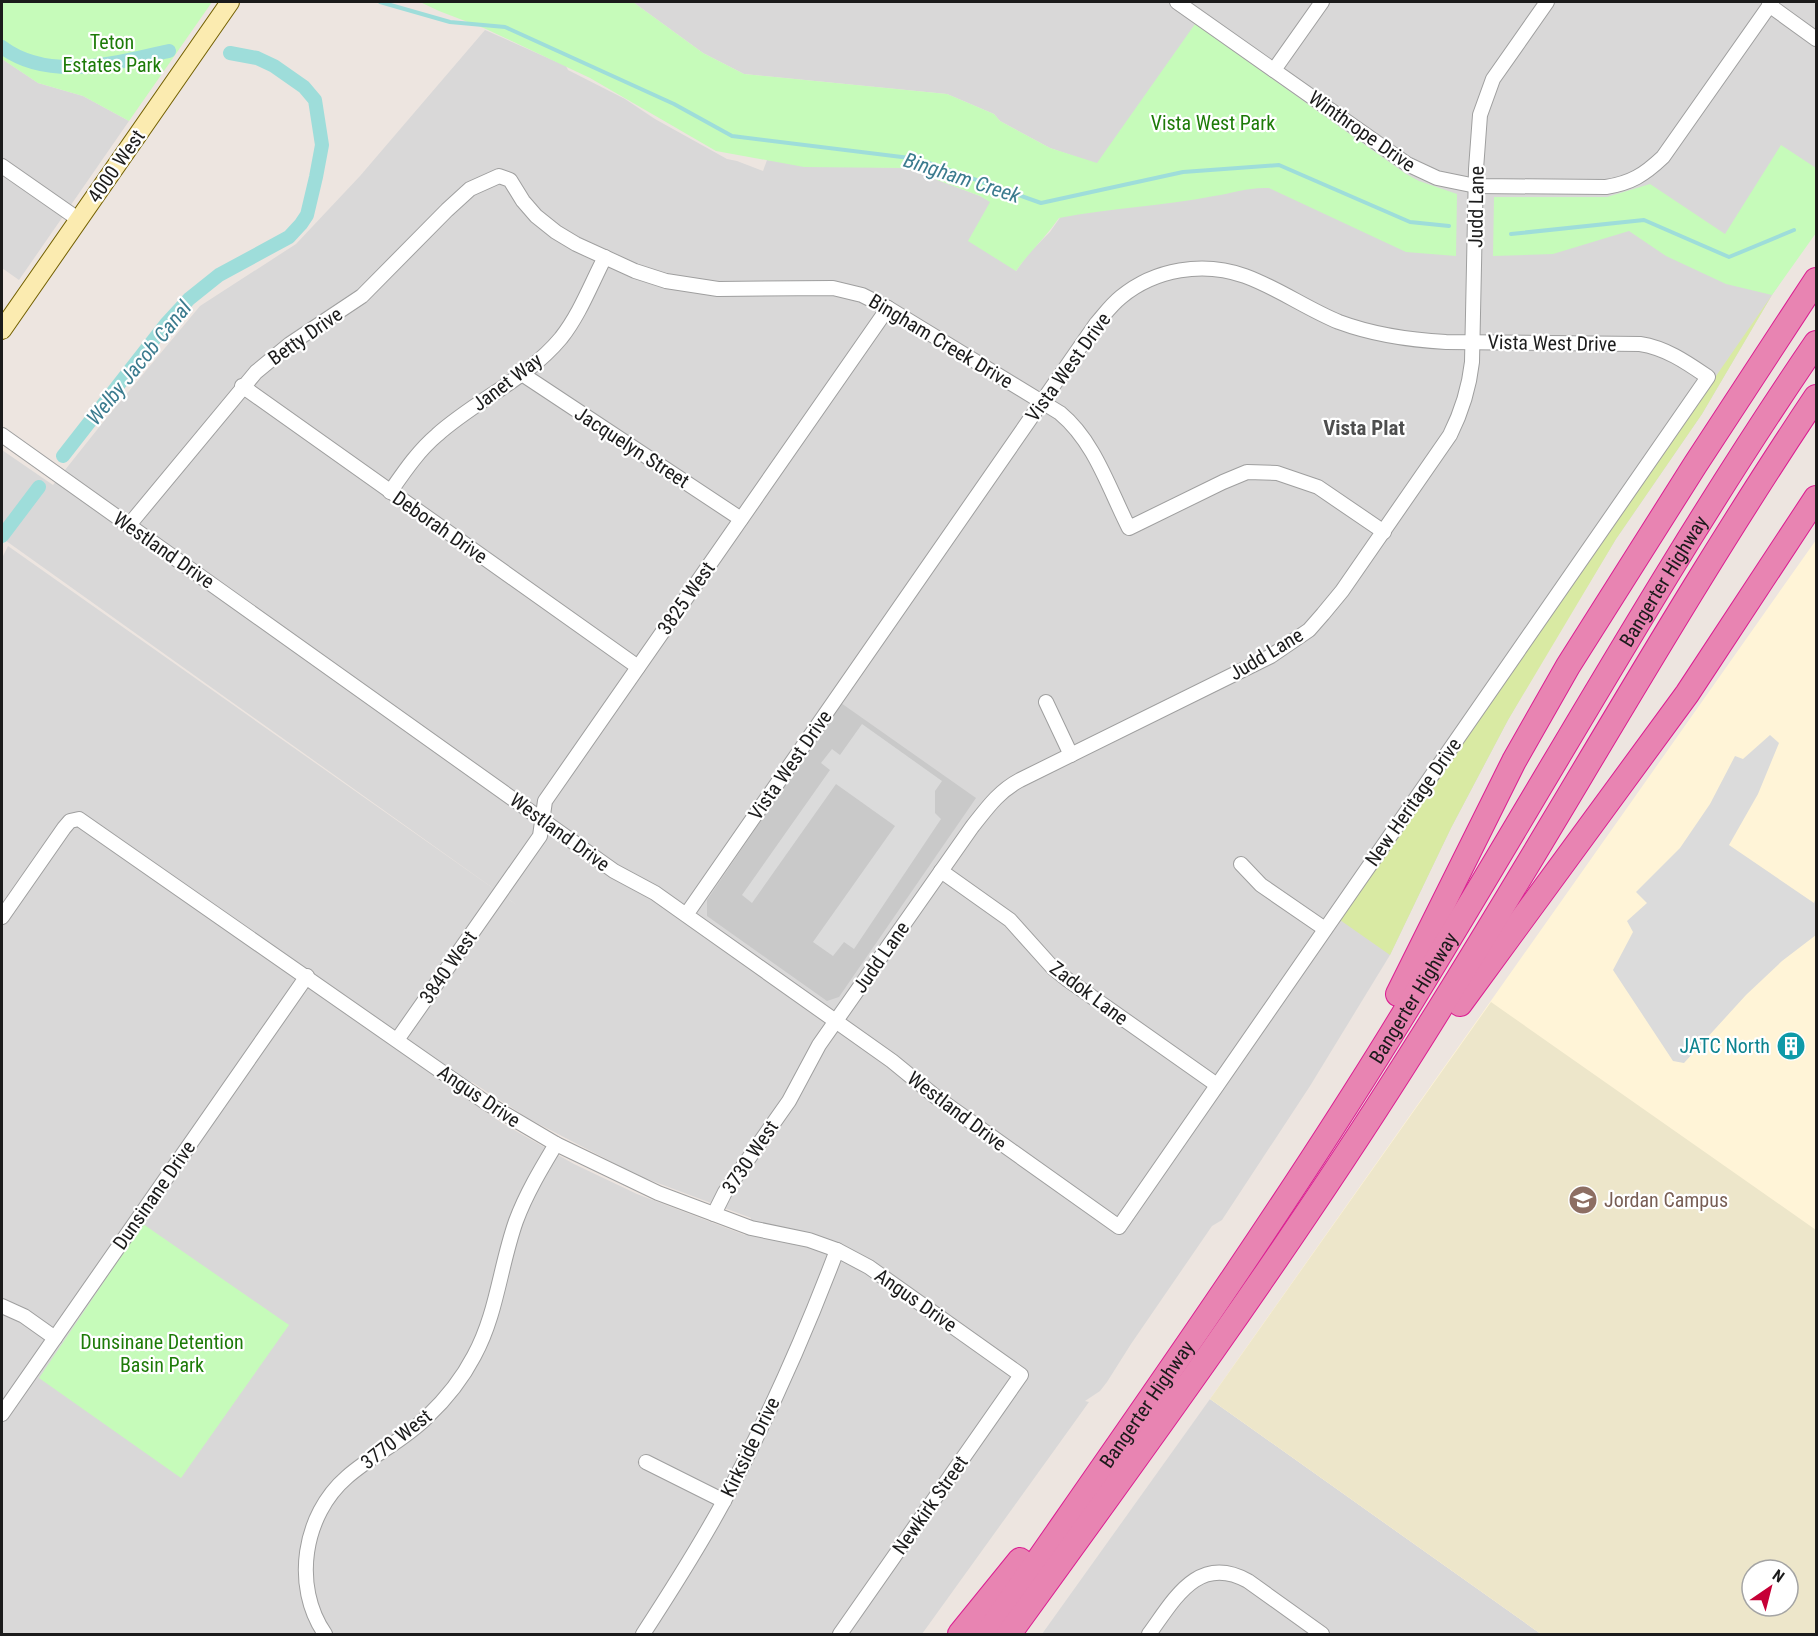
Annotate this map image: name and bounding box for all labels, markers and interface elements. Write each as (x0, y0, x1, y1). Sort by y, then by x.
park label: Teton Estates Park (62, 30, 162, 77)
street label: Winthrope Drive (1304, 85, 1420, 177)
park label: Vista West Park (1151, 111, 1275, 135)
street label: 4000 West (82, 125, 150, 207)
water label: Bingham Creek (901, 148, 1024, 208)
street label: Judd Lane (1463, 166, 1489, 248)
street label: Bingham Creek Drive (865, 289, 1017, 393)
water label: Welby Jacob Canal (82, 296, 196, 430)
street label: Betty Drive (263, 302, 347, 370)
street label: Vista West Drive (1020, 308, 1116, 426)
street label: Vista West Drive (1487, 330, 1617, 356)
street label: Janet Way (467, 348, 547, 416)
street label: Jacquelyn Street (570, 401, 694, 493)
district label: Vista Plat (1323, 416, 1405, 440)
street label: Deborah Drive (388, 486, 492, 568)
street label: Westland Drive (109, 506, 219, 594)
street label: Bangerter Highway (1614, 511, 1713, 651)
street label: 3825 West (652, 557, 720, 639)
street label: Judd Lane (1225, 623, 1307, 685)
street label: Vista West Drive (743, 705, 837, 825)
street label: New Heritage Drive (1360, 733, 1466, 871)
street label: Westland Drive (505, 788, 615, 876)
street label: Judd Lane (848, 917, 914, 997)
street label: 3840 West (414, 926, 482, 1008)
street label: Bangerter Highway (1364, 928, 1463, 1068)
street label: Zadok Lane (1045, 956, 1133, 1030)
building icon: JATC North (1775, 1030, 1807, 1062)
place label: JATC North (1680, 1034, 1770, 1058)
street label: Angus Drive (433, 1060, 525, 1132)
street label: Westland Drive (903, 1066, 1011, 1156)
street label: 3730 West (717, 1116, 783, 1198)
street label: Dunsinane Drive (108, 1136, 200, 1254)
school or university icon: Jordan Campus (1567, 1184, 1599, 1216)
place label: Jordan Campus (1604, 1188, 1728, 1212)
street label: Angus Drive (870, 1263, 962, 1337)
park label: Dunsinane Detention Basin Park (80, 1330, 244, 1377)
street label: Bangerter Highway (1094, 1336, 1199, 1472)
street label: Kirkside Drive (716, 1393, 784, 1501)
street label: 3770 West (356, 1404, 436, 1474)
street label: Newkirk Street (887, 1451, 973, 1559)
north arrow (1740, 1558, 1800, 1618)
text: N (1769, 1566, 1788, 1587)

